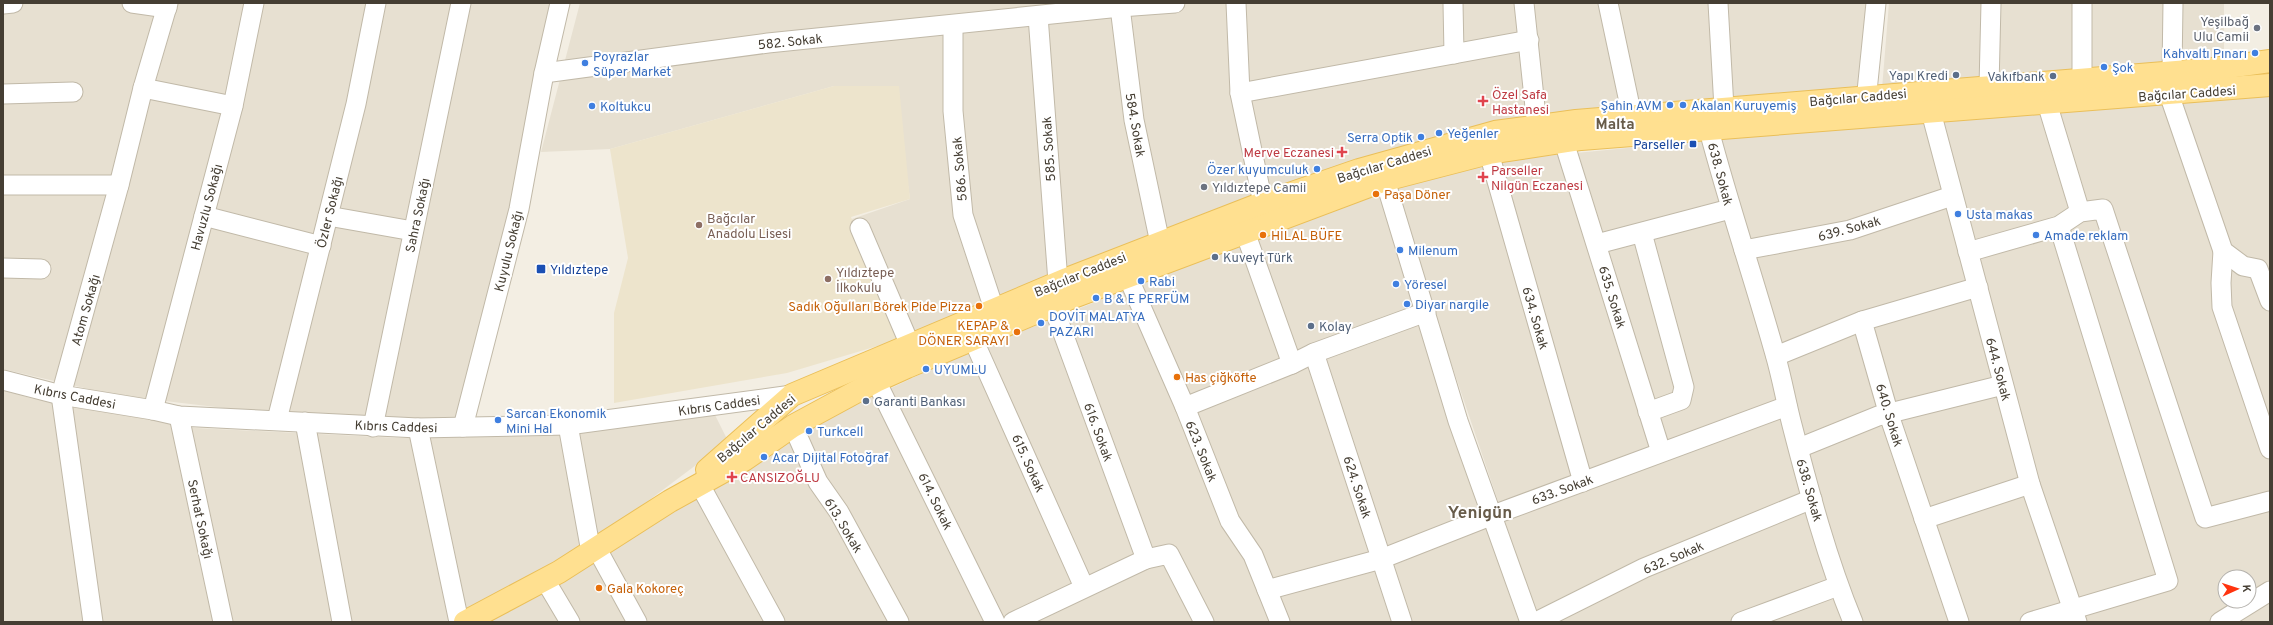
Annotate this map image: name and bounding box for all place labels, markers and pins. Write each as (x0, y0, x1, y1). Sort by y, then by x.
place label: Yeşilbağ Ulu Camii (2193, 15, 2249, 46)
marker: Yeşilbağ Ulu Camii (2252, 23, 2262, 33)
place label: Kahvaltı Pınarı (2163, 47, 2247, 63)
marker: Kahvaltı Pınarı (2250, 48, 2260, 58)
place label: Poyrazlar Süper Market (593, 50, 671, 81)
marker: Poyrazlar Süper Market (580, 58, 590, 68)
place label: Şok (2112, 61, 2134, 77)
marker: Şok (2099, 62, 2109, 72)
place label: Yapı Kredi (1889, 69, 1948, 85)
marker: Yapı Kredi (1951, 70, 1961, 80)
place label: Vakıfbank (1987, 70, 2045, 86)
marker: Vakıfbank (2048, 71, 2058, 81)
place label: Özel Safa Hastanesi (1492, 86, 1549, 119)
marker: Özel Safa Hastanesi (1477, 95, 1489, 107)
place label: Şahin AVM (1601, 99, 1662, 115)
place label: Akalan Kuruyemiş (1691, 99, 1797, 115)
place label: Koltukcu (600, 100, 651, 116)
marker: Şahin AVM (1665, 100, 1675, 110)
marker: Akalan Kuruyemiş (1678, 100, 1688, 110)
marker: Koltukcu (587, 101, 597, 111)
place label: Yeğenler (1447, 127, 1499, 143)
marker: Yeğenler (1434, 128, 1444, 138)
place label: Serra Optik (1347, 131, 1413, 147)
marker: Serra Optik (1416, 132, 1426, 142)
place label: Parseller (1633, 138, 1685, 154)
marker: Parseller (1688, 139, 1698, 149)
place label: Merve Eczanesi (1244, 146, 1334, 162)
marker: Merve Eczanesi (1337, 147, 1347, 157)
place label: Özer kuyumculuk (1207, 161, 1309, 179)
marker: Özer kuyumculuk (1312, 164, 1322, 174)
place label: Parseller Nilgün Eczanesi (1491, 164, 1583, 195)
marker: Parseller Nilgün Eczanesi (1478, 172, 1488, 182)
place label: Yıldıztepe Camii (1212, 181, 1306, 197)
marker: Yıldıztepe Camii (1199, 182, 1209, 192)
place label: Paşa Döner (1384, 188, 1451, 204)
marker: Paşa Döner (1371, 189, 1381, 199)
place label: Usta makas (1966, 208, 2033, 224)
marker: Usta makas (1953, 209, 1963, 219)
place label: Bağcılar Anadolu Lisesi (707, 212, 791, 243)
marker: Bağcılar Anadolu Lisesi (694, 220, 704, 230)
place label: HİLAL BÜFE (1271, 227, 1342, 245)
place label: Amade reklam (2044, 229, 2128, 245)
marker: HİLAL BÜFE (1258, 230, 1268, 240)
marker: Amade reklam (2031, 230, 2041, 240)
place label: Milenum (1408, 244, 1458, 260)
marker: Milenum (1395, 245, 1405, 255)
place label: Kuveyt Türk (1223, 251, 1293, 267)
marker: Kuveyt Türk (1210, 252, 1220, 262)
marker: Yıldıztepe (535, 263, 547, 275)
place label: Yıldıztepe (550, 263, 608, 279)
place label: Yıldıztepe İlkokulu (836, 266, 894, 297)
marker: Yıldıztepe İlkokulu (823, 274, 833, 284)
place label: Rabi (1149, 275, 1175, 291)
marker: Rabi (1136, 276, 1146, 286)
place label: Yöresel (1404, 278, 1447, 294)
marker: Yöresel (1391, 279, 1401, 289)
place label: B & E PERFÜM (1104, 290, 1190, 308)
marker: B & E PERFÜM (1091, 293, 1101, 303)
place label: Diyar nargile (1415, 298, 1489, 314)
marker: Diyar nargile (1402, 299, 1412, 309)
place label: Sadık Oğulları Börek Pide Pizza (788, 300, 971, 316)
marker: Sadık Oğulları Börek Pide Pizza (974, 301, 984, 311)
place label: DOVİT MALATYA PAZARI (1049, 308, 1146, 341)
marker: DOVİT MALATYA PAZARI (1036, 318, 1046, 328)
place label: KEPAP & DÖNER SARAYI (918, 319, 1009, 350)
place label: Kolay (1319, 320, 1352, 336)
marker: Kolay (1306, 321, 1316, 331)
marker: KEPAP & DÖNER SARAYI (1012, 327, 1022, 337)
place label: UYUMLU (934, 363, 987, 379)
marker: UYUMLU (921, 364, 931, 374)
place label: Has çiğköfte (1185, 371, 1257, 387)
marker: Has çiğköfte (1172, 372, 1182, 382)
place label: Garanti Bankası (874, 395, 966, 411)
marker: Garanti Bankası (861, 396, 871, 406)
place label: Sarcan Ekonomik Mini Hal (506, 407, 607, 438)
marker: Sarcan Ekonomik Mini Hal (493, 415, 503, 425)
place label: Turkcell (817, 425, 863, 441)
marker: Turkcell (804, 426, 814, 436)
place label: Acar Dijital Fotoğraf (772, 451, 889, 467)
marker: Acar Dijital Fotoğraf (759, 452, 769, 462)
place label: CANSIZOĞLU (740, 469, 820, 487)
marker: CANSIZOĞLU (727, 472, 737, 482)
place label: Gala Kokoreç (607, 582, 684, 598)
marker: Gala Kokoreç (594, 583, 604, 593)

